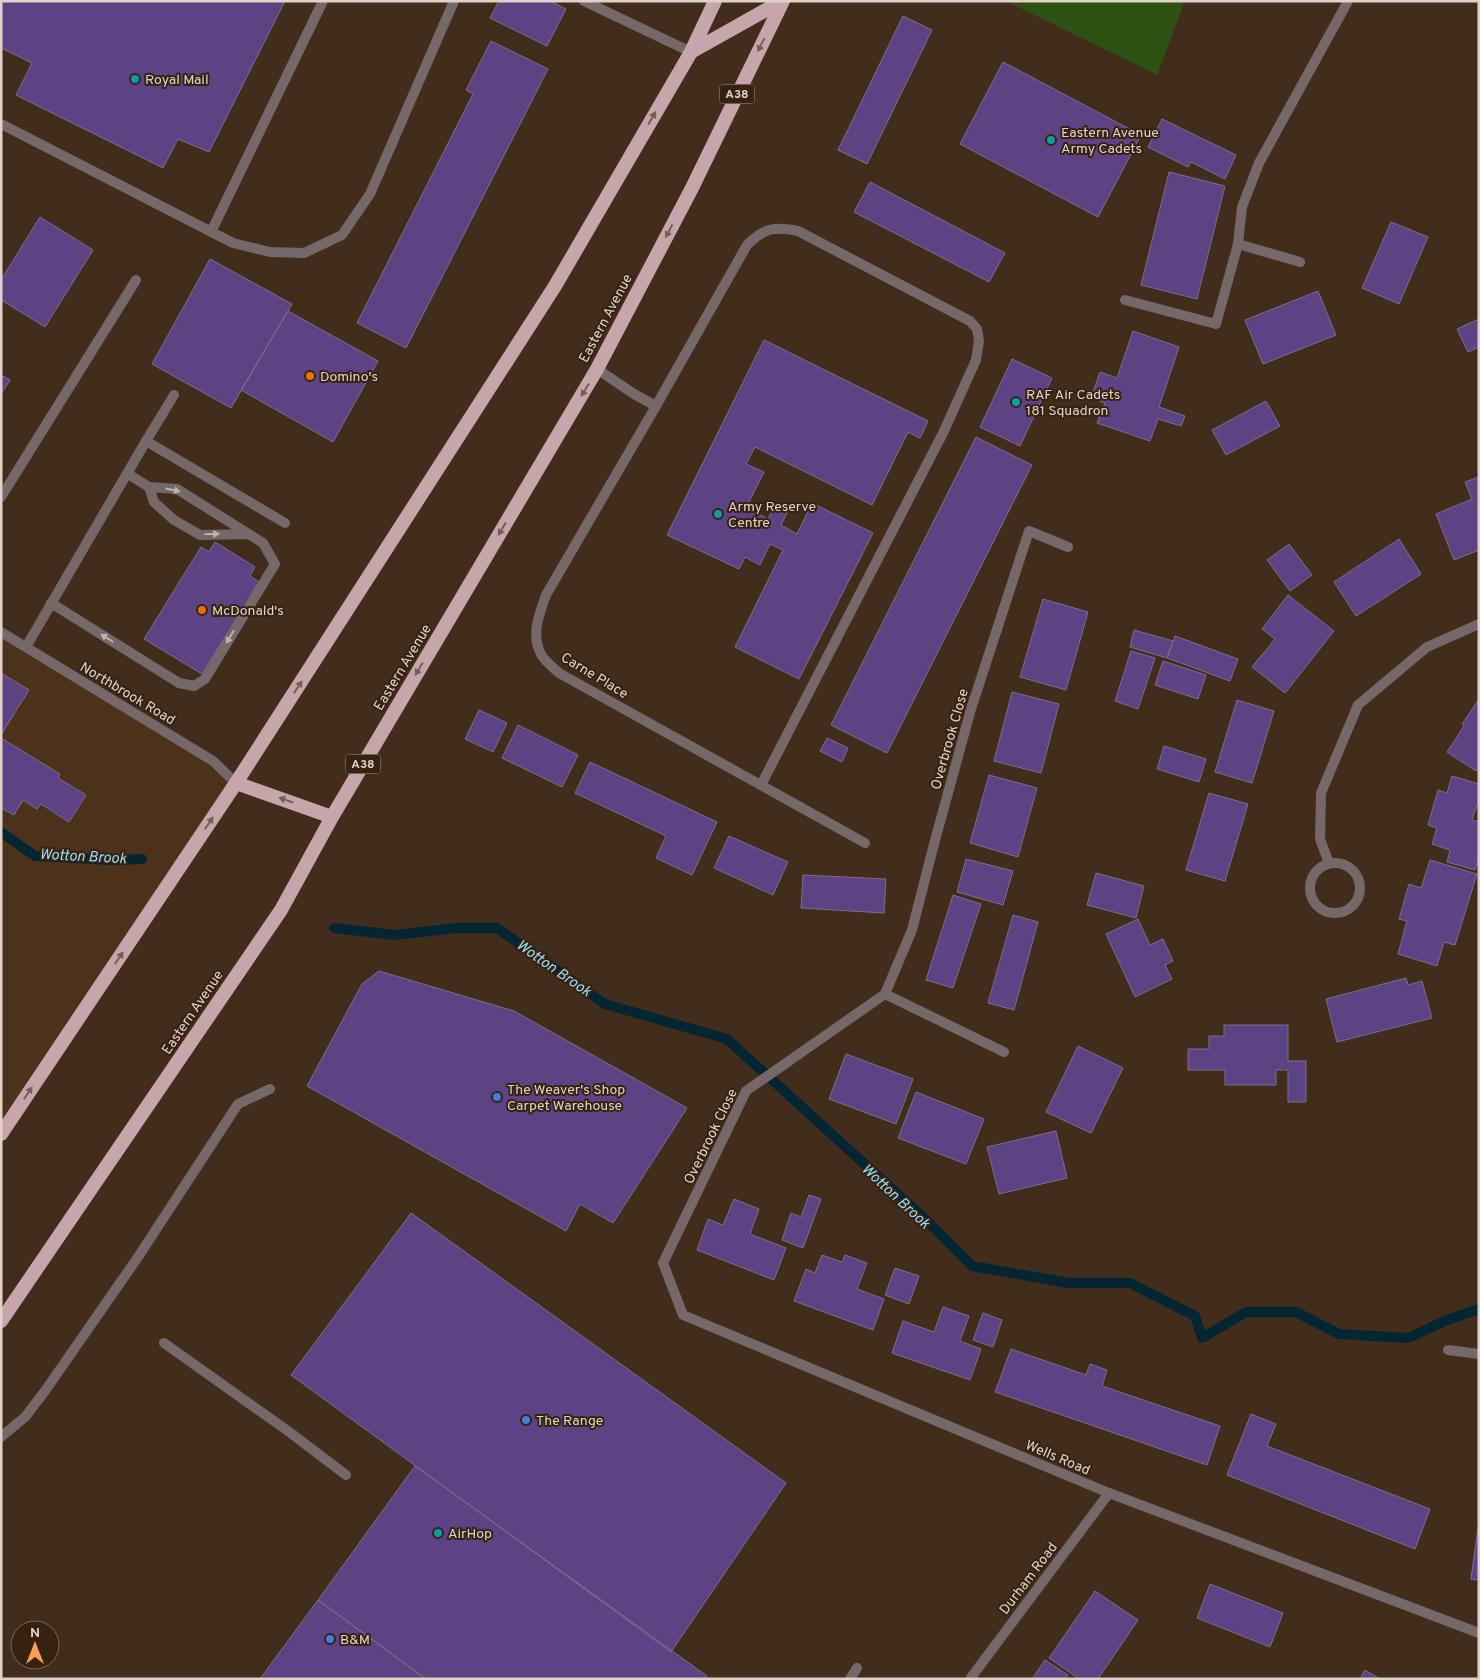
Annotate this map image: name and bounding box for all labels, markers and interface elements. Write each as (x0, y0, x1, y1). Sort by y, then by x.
one-way arrow (757, 38, 765, 52)
place label: Royal Mail (145, 72, 209, 89)
marker: Royal Mail (129, 73, 141, 85)
road number: A38 (720, 85, 754, 104)
one-way arrow (648, 111, 657, 124)
place label: Eastern Avenue Army Cadets (1061, 125, 1159, 158)
marker: Eastern Avenue Army Cadets (1045, 134, 1057, 146)
one-way arrow (665, 223, 673, 238)
street label: Eastern Avenue (576, 272, 637, 366)
place label: Domino's (320, 369, 378, 386)
marker: Domino's (304, 370, 316, 382)
one-way arrow (580, 383, 589, 396)
place label: RAF Air Cadets 181 Squadron (1026, 387, 1120, 420)
marker: RAF Air Cadets 181 Squadron (1010, 396, 1022, 408)
one-way arrow (165, 486, 180, 494)
place label: Army Reserve Centre (728, 499, 816, 532)
marker: Army Reserve Centre (712, 508, 724, 520)
one-way arrow (497, 523, 506, 536)
one-way arrow (204, 530, 220, 538)
place label: McDonald's (212, 603, 284, 620)
marker: McDonald's (196, 604, 208, 616)
street label: Eastern Avenue (371, 622, 436, 714)
one-way arrow (226, 631, 235, 644)
one-way arrow (100, 633, 113, 642)
street label: Carne Place (557, 650, 631, 703)
street label: Northbrook Road (77, 659, 178, 729)
one-way arrow (415, 663, 424, 676)
one-way arrow (293, 680, 302, 694)
street label: Overbrook Close (928, 687, 973, 792)
road number: A38 (346, 754, 380, 774)
one-way arrow (278, 796, 293, 804)
one-way arrow (204, 817, 214, 830)
water label: Wotton Brook (39, 846, 127, 869)
water label: Wotton Brook (512, 936, 595, 1002)
one-way arrow (114, 952, 124, 965)
street label: Eastern Avenue (159, 968, 228, 1058)
place label: The Weaver's Shop Carpet Warehouse (507, 1082, 625, 1115)
street label: Overbrook Close (681, 1086, 742, 1187)
one-way arrow (23, 1087, 33, 1100)
marker: The Weaver's Shop Carpet Warehouse (491, 1091, 503, 1103)
water label: Wotton Brook (857, 1160, 934, 1234)
place label: The Range (536, 1413, 603, 1430)
marker: The Range (520, 1414, 532, 1426)
street label: Wells Road (1023, 1437, 1092, 1480)
place label: AirHop (448, 1526, 492, 1543)
marker: AirHop (432, 1527, 444, 1539)
street label: Durham Road (997, 1539, 1062, 1618)
north arrow (10, 1620, 60, 1670)
text: N (30, 1625, 40, 1642)
place label: B&M (340, 1632, 370, 1649)
marker: B&M (324, 1633, 336, 1645)

